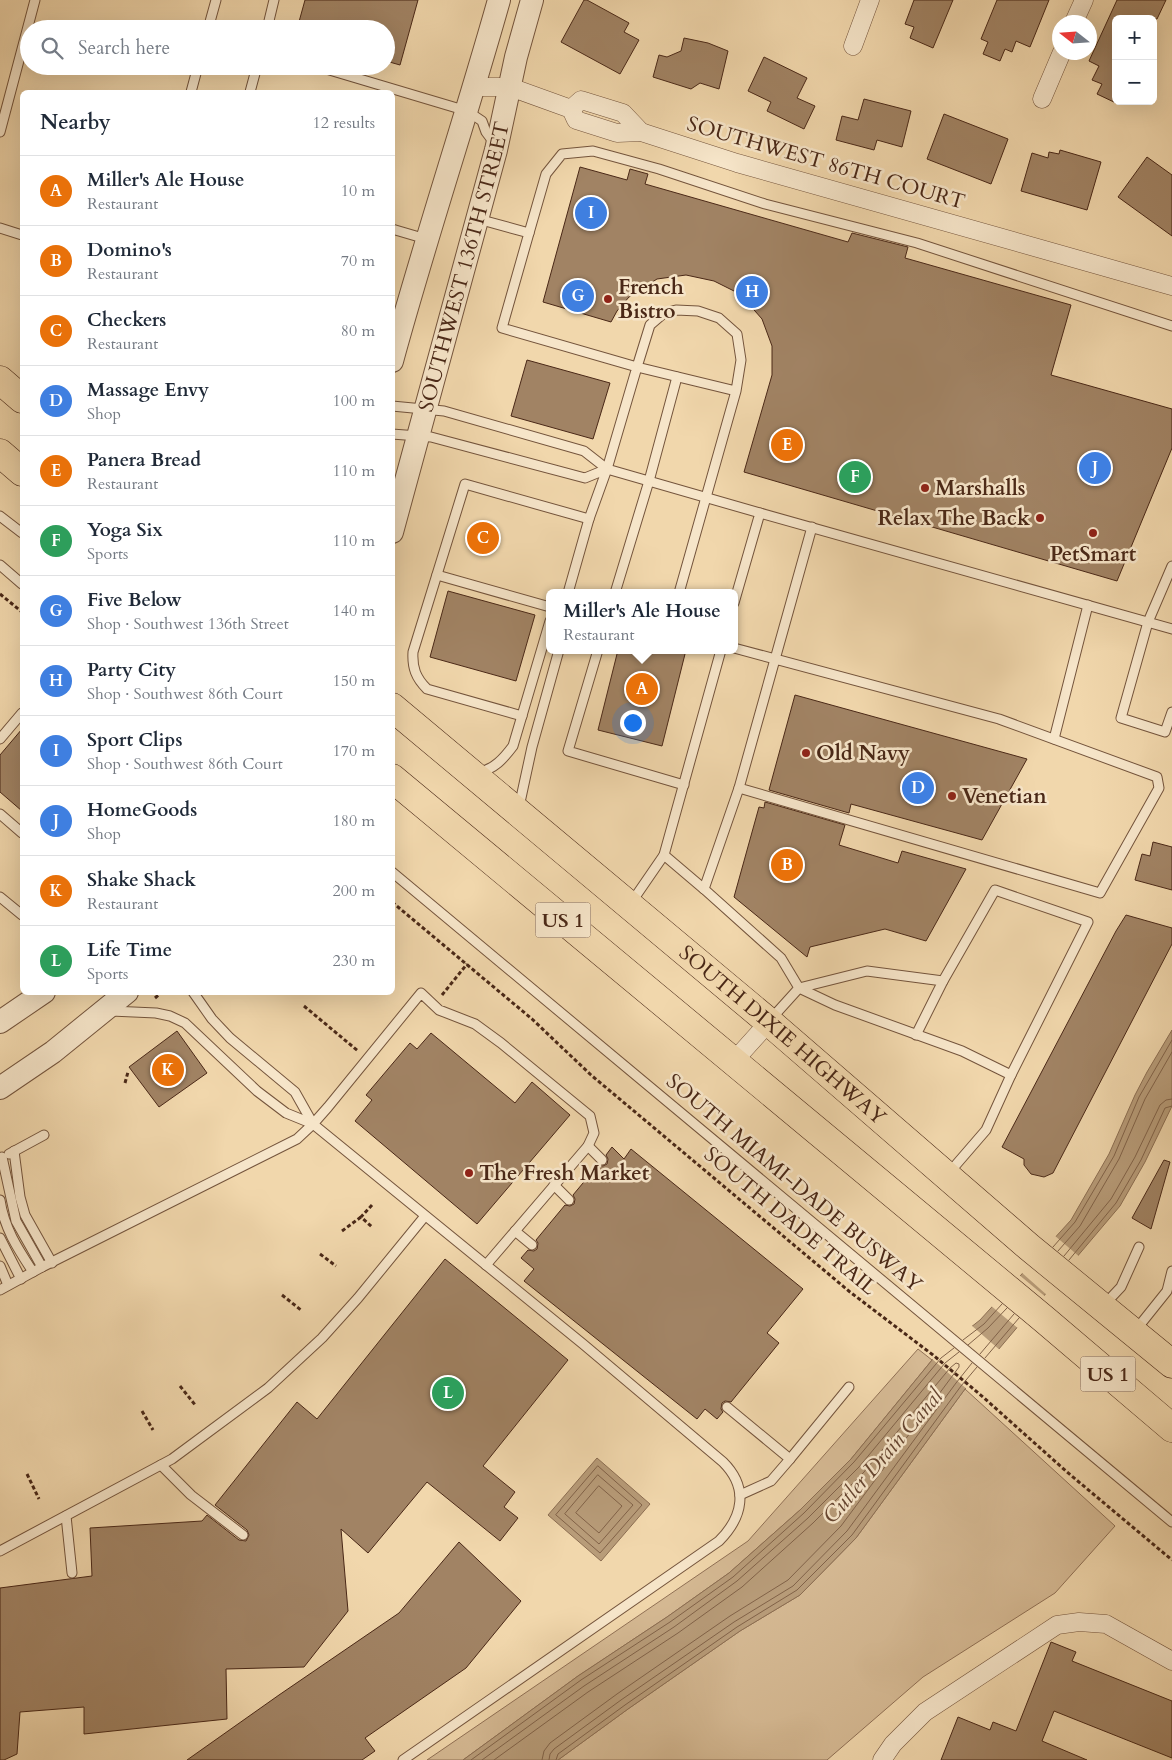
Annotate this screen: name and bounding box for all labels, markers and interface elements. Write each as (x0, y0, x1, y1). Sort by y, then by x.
north arrow (1052, 15, 1097, 60)
map controls (1112, 15, 1157, 105)
button: + (1112, 15, 1157, 60)
search box (20, 20, 395, 75)
icon: search (38, 34, 66, 62)
text: Search here (78, 35, 170, 61)
button: − (1112, 60, 1157, 105)
text: Nearby (40, 108, 111, 137)
street label: SOUTHWEST 86TH COURT (684, 109, 968, 217)
text: 12 results (313, 112, 375, 134)
street label: SOUTHWEST 136TH STREET (411, 119, 516, 415)
text: Miller's Ale House (87, 167, 244, 193)
text: A (50, 180, 62, 202)
text: 10 m (341, 180, 375, 202)
text: Restaurant (87, 193, 158, 215)
pin: I (575, 194, 607, 232)
text: Domino's (87, 237, 172, 263)
text: B (50, 250, 62, 272)
text: 70 m (341, 250, 375, 272)
text: Restaurant (87, 263, 158, 285)
place label: French Bistro (618, 273, 684, 326)
pin: H (736, 273, 768, 311)
pin: G (562, 277, 594, 315)
marker: French Bistro (602, 293, 614, 305)
text: Checkers (87, 307, 166, 333)
text: C (50, 320, 62, 342)
text: 80 m (341, 320, 375, 342)
text: Restaurant (87, 333, 158, 355)
text: Massage Envy (87, 377, 209, 403)
text: D (49, 390, 63, 412)
text: 100 m (333, 390, 375, 412)
text: Shop (87, 403, 121, 425)
pin: E (771, 426, 803, 464)
text: Panera Bread (87, 447, 201, 473)
pin: J (1079, 449, 1111, 487)
pin: F (839, 458, 871, 496)
text: E (51, 460, 61, 482)
text: 110 m (333, 460, 375, 482)
text: Restaurant (87, 473, 158, 495)
place label: Marshalls (935, 474, 1026, 503)
marker: Marshalls (919, 482, 931, 494)
place label: Relax The Back (878, 504, 1030, 533)
marker: Relax The Back (1034, 512, 1046, 524)
text: Yoga Six (87, 517, 163, 543)
pin: C (467, 519, 499, 557)
marker: PetSmart (1087, 527, 1099, 539)
text: F (51, 530, 61, 552)
text: 110 m (333, 530, 375, 552)
place label: PetSmart (1050, 540, 1137, 569)
text: Sports (87, 543, 128, 565)
text: Five Below (87, 587, 182, 613)
popup (546, 589, 738, 654)
text: Miller's Ale House (563, 598, 721, 624)
text: G (49, 600, 63, 622)
text: 140 m (333, 600, 375, 622)
text: Shop · Southwest 136th Street (87, 613, 289, 635)
text: Restaurant (563, 624, 635, 646)
text: Party City (87, 657, 176, 683)
text: H (49, 670, 63, 692)
text: 150 m (333, 670, 375, 692)
pin: A (626, 670, 658, 708)
text: Shop · Southwest 86th Court (87, 683, 283, 705)
your location (620, 710, 646, 736)
text: Sport Clips (87, 727, 182, 753)
place label: Old Navy (816, 739, 910, 768)
text: I (53, 740, 59, 762)
text: 170 m (333, 740, 375, 762)
marker: Old Navy (800, 747, 812, 759)
text: Shop · Southwest 86th Court (87, 753, 283, 775)
pin: D (902, 769, 934, 807)
place label: Venetian (962, 782, 1047, 811)
marker: Venetian (946, 790, 958, 802)
text: HomeGoods (87, 797, 197, 823)
text: J (53, 810, 59, 832)
text: 180 m (333, 810, 375, 832)
text: Shop (87, 823, 121, 845)
pin: B (771, 846, 803, 884)
text: Shake Shack (87, 867, 196, 893)
text: K (50, 880, 62, 902)
text: 200 m (333, 880, 375, 902)
text: Restaurant (87, 893, 158, 915)
road number: US 1 (536, 902, 590, 938)
text: Life Time (87, 937, 172, 963)
street label: SOUTH DIXIE HIGHWAY (673, 938, 893, 1132)
text: L (51, 950, 61, 972)
text: 230 m (333, 950, 375, 972)
text: Sports (87, 963, 128, 985)
pin: K (152, 1051, 184, 1089)
street label: SOUTH MIAMI-DADE BUSWAY (660, 1067, 928, 1299)
street label: SOUTH DADE TRAIL (698, 1140, 883, 1302)
place label: The Fresh Market (479, 1159, 650, 1188)
marker: The Fresh Market (463, 1167, 475, 1179)
road number: US 1 (1080, 1356, 1136, 1392)
pin: L (432, 1374, 464, 1412)
water label: Cutler Drain Canal (816, 1381, 951, 1530)

